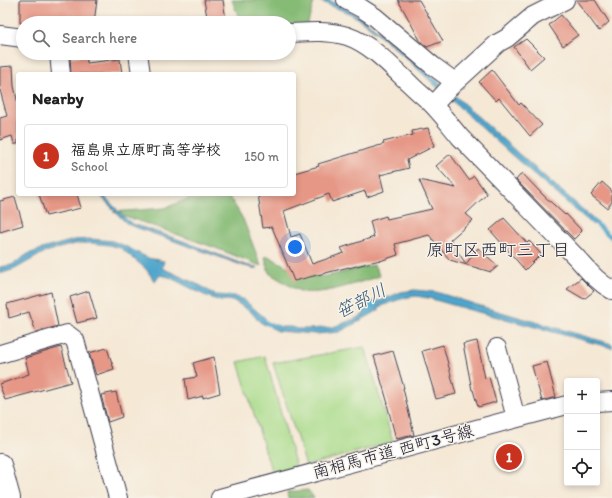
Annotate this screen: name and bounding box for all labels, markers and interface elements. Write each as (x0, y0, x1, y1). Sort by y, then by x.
search box (16, 16, 296, 60)
icon: search (30, 27, 52, 49)
text: Search here (62, 29, 137, 47)
text: Nearby (32, 88, 84, 108)
text: 福島県立原町高等学校 (71, 141, 221, 159)
text: 1 (43, 149, 49, 164)
text: 150 m (244, 149, 279, 164)
text: School (71, 159, 108, 174)
your location (285, 237, 305, 257)
district label: 原町区西町三丁目 (426, 239, 570, 261)
water label: 笹部川 (332, 279, 390, 323)
map controls (564, 378, 600, 486)
button: + (564, 378, 600, 414)
button: − (564, 414, 600, 450)
street label: 南相馬市道 西町3号線 (310, 420, 476, 482)
pin: 1 (496, 442, 522, 472)
button: locate (564, 450, 600, 486)

